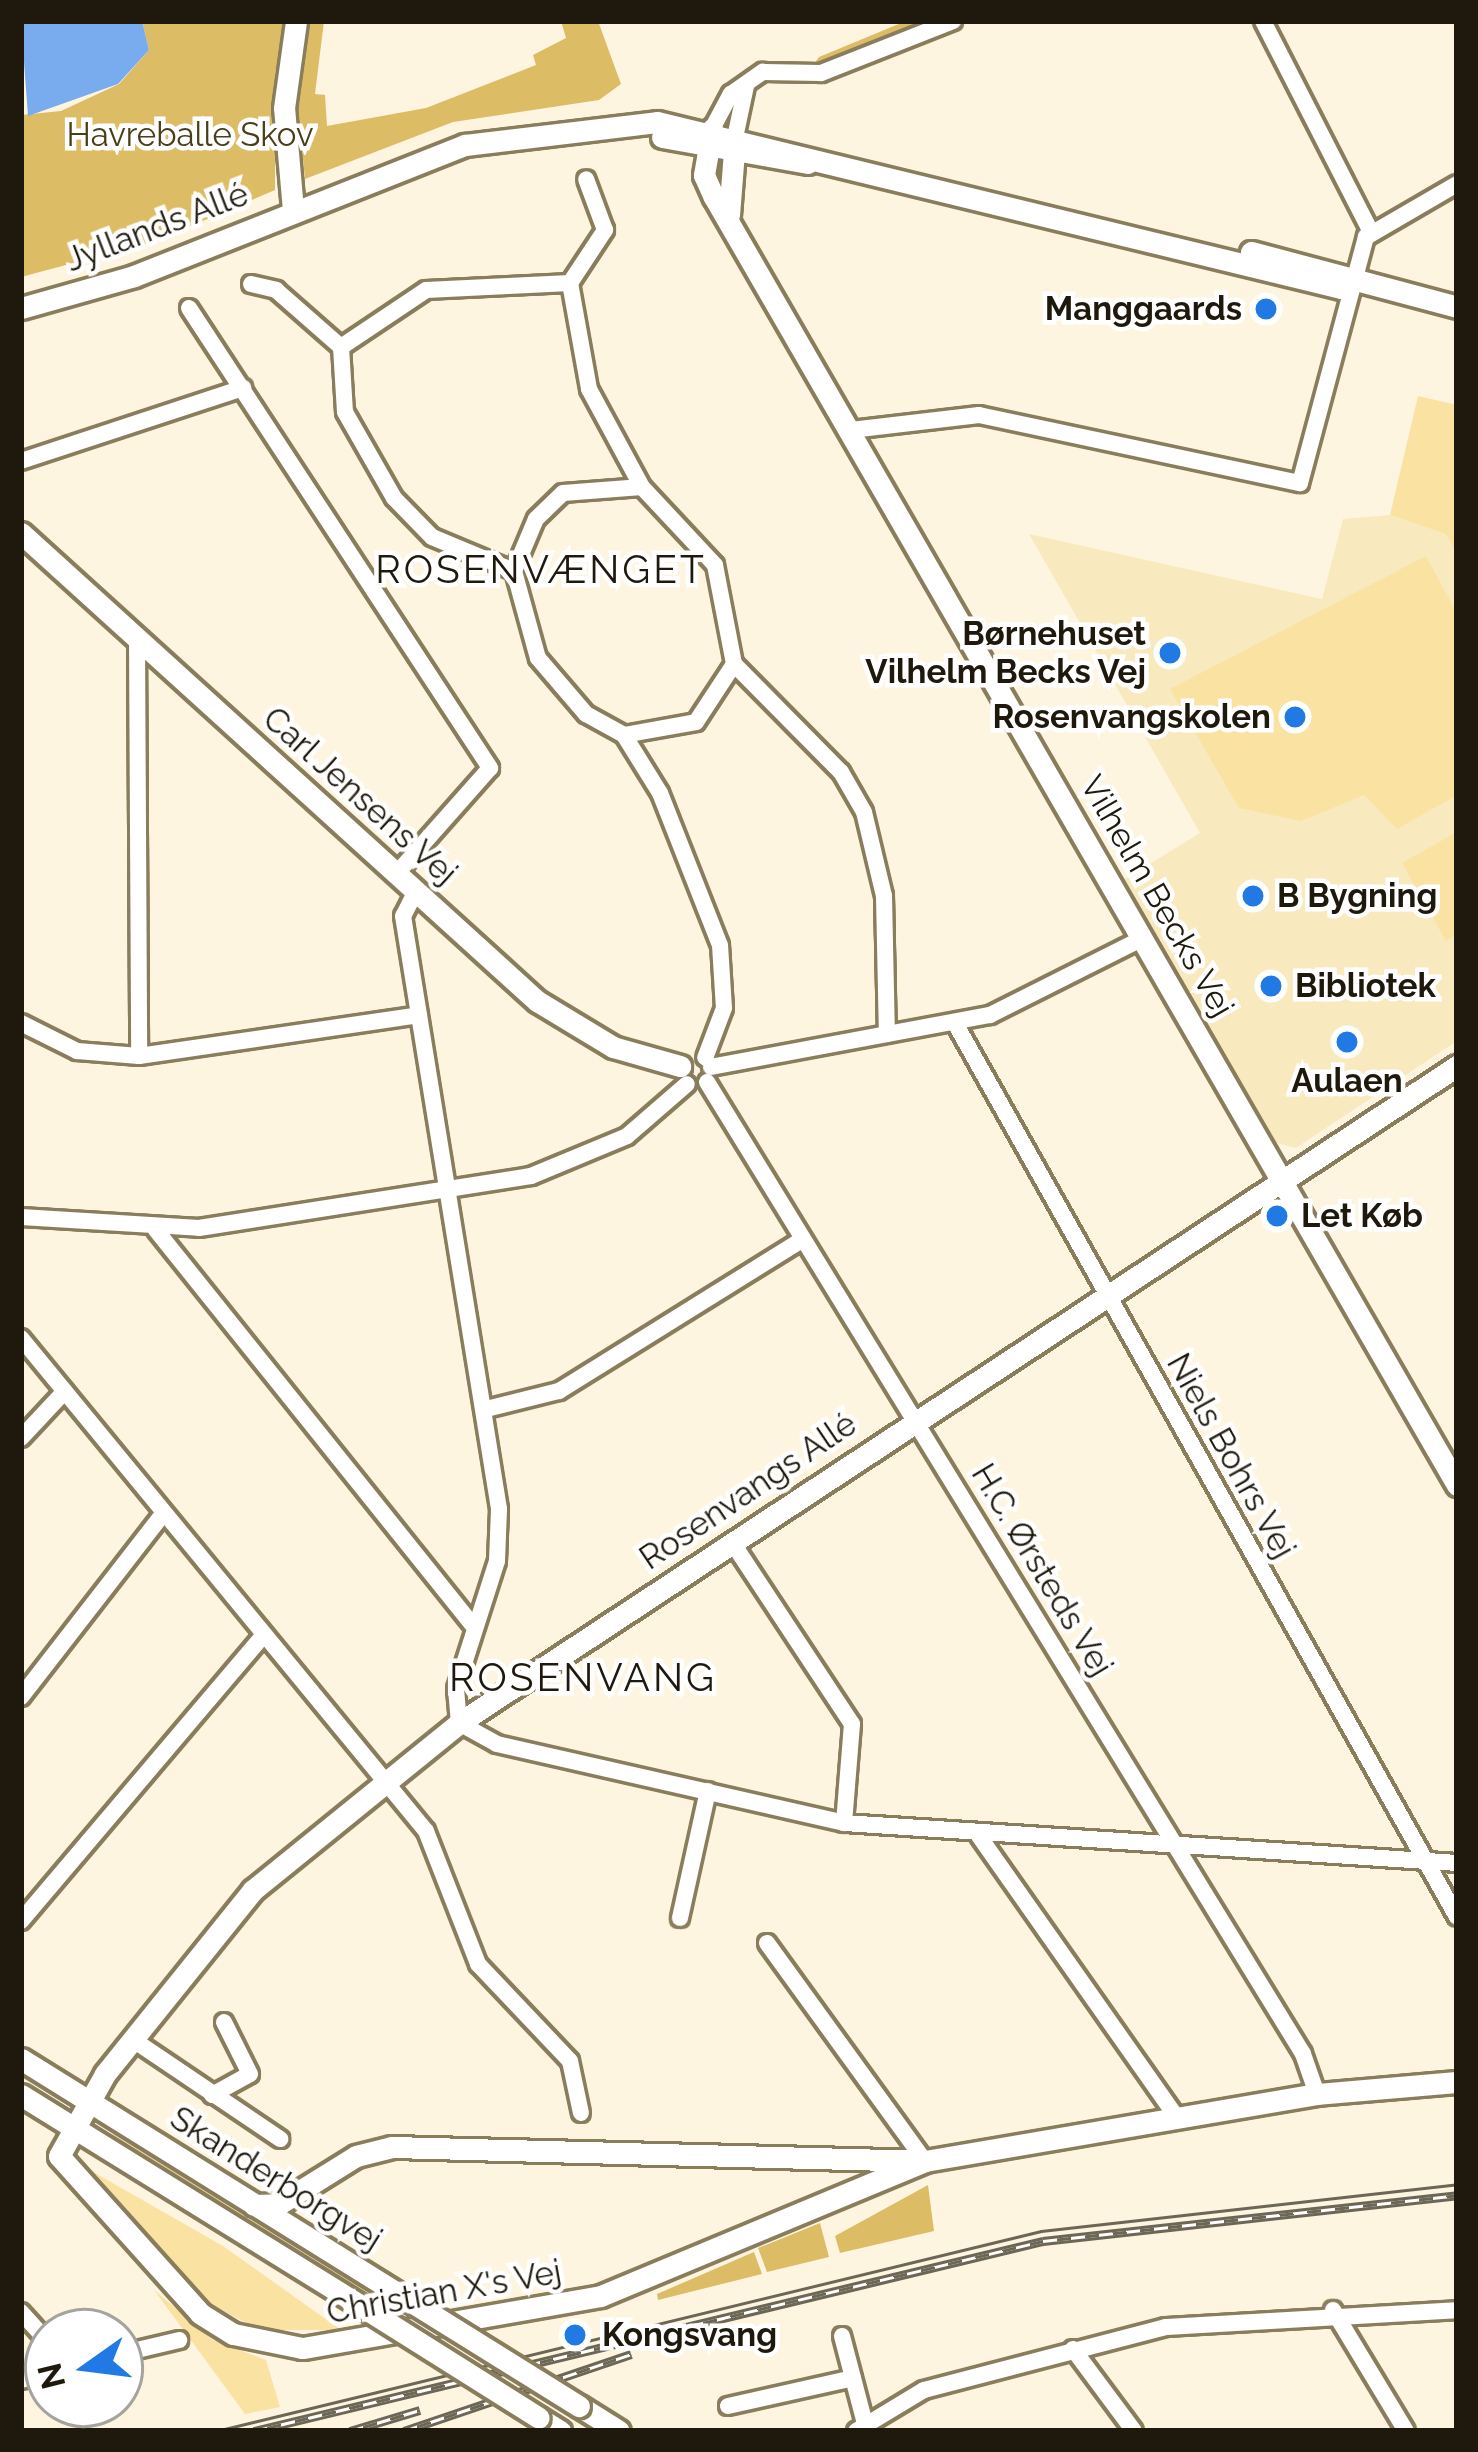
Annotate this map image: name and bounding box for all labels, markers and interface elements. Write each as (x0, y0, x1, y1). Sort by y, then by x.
park label: Havreballe Skov (67, 115, 313, 155)
street label: Jyllands Allé (60, 174, 254, 280)
place label: Manggaards (1045, 289, 1242, 329)
marker: Manggaards (1253, 296, 1279, 322)
district label: ROSENVÆNGET (375, 546, 707, 592)
place label: Børnehuset Vilhelm Becks Vej (864, 614, 1146, 692)
marker: Børnehuset Vilhelm Becks Vej (1157, 640, 1183, 666)
place label: Rosenvangskolen (992, 697, 1271, 737)
street label: Carl Jensens Vej (254, 698, 466, 894)
marker: Rosenvangskolen (1282, 704, 1308, 730)
street label: Vilhelm Becks Vej (1072, 768, 1242, 1024)
place label: B Bygning (1277, 876, 1437, 916)
marker: B Bygning (1240, 883, 1266, 909)
place label: Bibliotek (1295, 966, 1436, 1006)
marker: Bibliotek (1258, 973, 1284, 999)
marker: Aulaen (1334, 1029, 1360, 1055)
place label: Aulaen (1291, 1061, 1403, 1101)
place label: Let Køb (1301, 1196, 1423, 1236)
marker: Let Køb (1264, 1203, 1290, 1229)
street label: Niels Bohrs Vej (1158, 1346, 1304, 1566)
street label: Rosenvangs Allé (632, 1404, 864, 1578)
street label: H.C. Ørsteds Vej (963, 1456, 1121, 1684)
district label: ROSENVANG (449, 1654, 717, 1700)
street label: Skanderborgvej (163, 2098, 389, 2260)
street label: Christian X's Vej (323, 2252, 565, 2332)
north arrow (24, 2308, 144, 2428)
place label: Kongsvang (602, 2315, 777, 2355)
marker: Kongsvang (559, 2319, 591, 2351)
text: N (30, 2359, 73, 2393)

